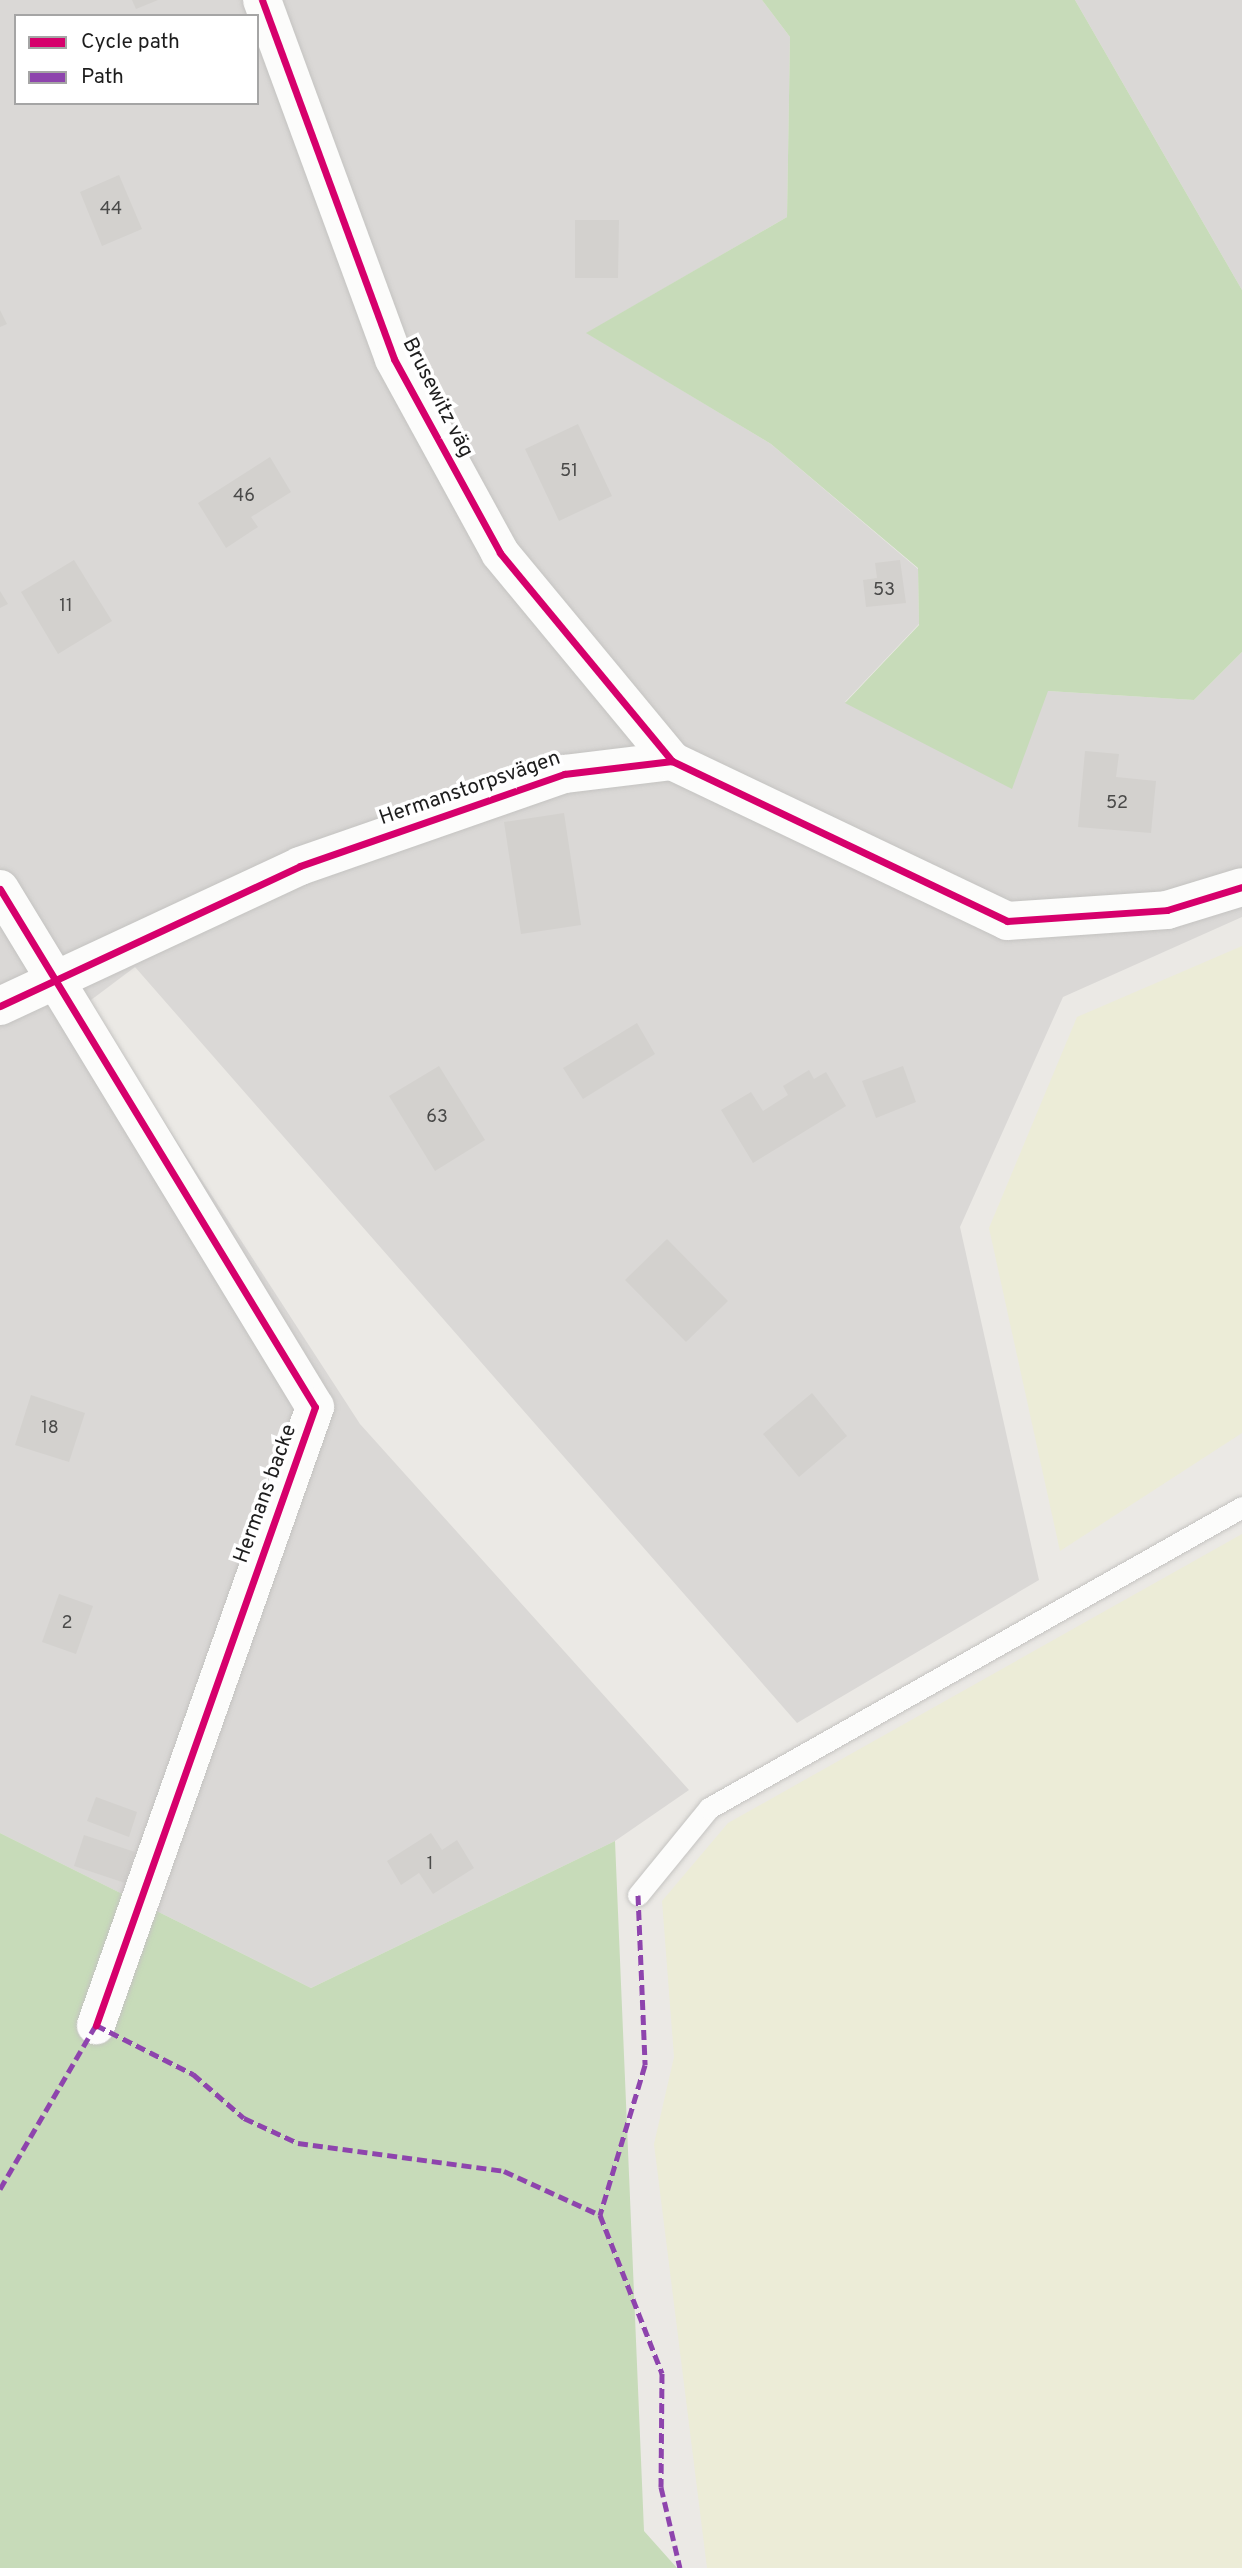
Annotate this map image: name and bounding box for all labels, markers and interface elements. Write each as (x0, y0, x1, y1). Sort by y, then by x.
legend (14, 14, 259, 105)
text: Cycle path (81, 29, 180, 56)
text: Path (81, 64, 124, 91)
house number: 44 (100, 199, 122, 221)
street label: Brusewitz väg (396, 334, 478, 462)
house number: 51 (560, 461, 578, 483)
house number: 46 (233, 486, 255, 508)
house number: 53 (873, 580, 895, 602)
house number: 11 (59, 596, 73, 618)
street label: Hermanstorpsvägen (376, 746, 564, 832)
house number: 52 (1106, 793, 1128, 815)
house number: 63 (426, 1107, 448, 1129)
house number: 18 (41, 1418, 59, 1440)
street label: Hermans backe (229, 1421, 303, 1567)
house number: 2 (61, 1613, 73, 1635)
house number: 1 (427, 1854, 433, 1876)

